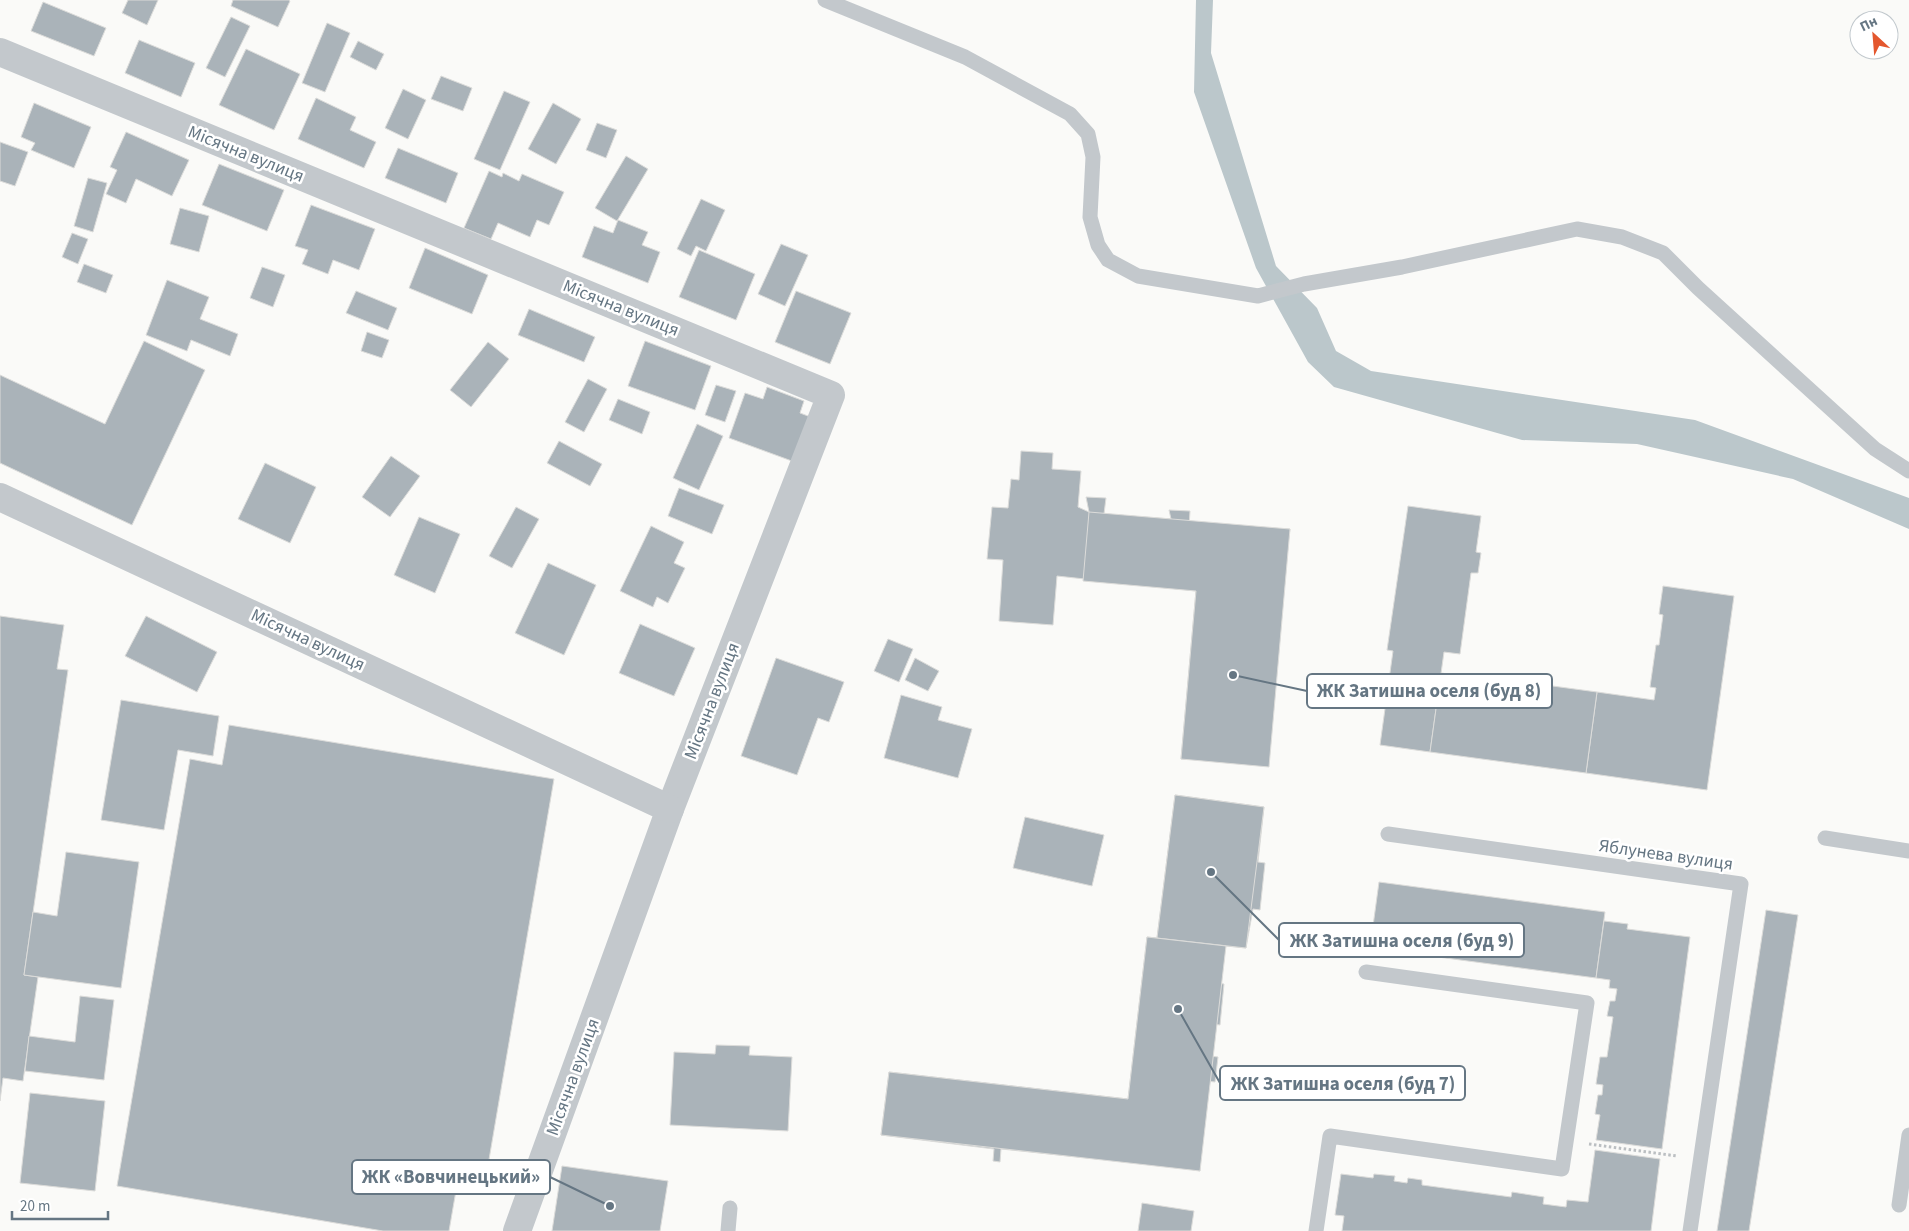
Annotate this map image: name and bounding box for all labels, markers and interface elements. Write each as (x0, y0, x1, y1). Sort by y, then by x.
north arrow (1849, 10, 1899, 60)
text: Пн (1857, 11, 1881, 37)
street label: Місячна вулиця (184, 119, 308, 189)
street label: Місячна вулиця (559, 273, 683, 343)
street label: Місячна вулиця (247, 603, 369, 677)
street label: Місячна вулиця (678, 639, 746, 763)
callout: ЖК Затишна оселя (буд 8) (1307, 674, 1552, 708)
text: ЖК Затишна оселя (буд 8) (1317, 678, 1541, 705)
street label: Яблунева вулиця (1597, 833, 1735, 877)
callout: ЖК Затишна оселя (буд 9) (1279, 923, 1524, 957)
text: ЖК Затишна оселя (буд 9) (1290, 928, 1514, 955)
street label: Місячна вулиця (540, 1015, 606, 1139)
callout: ЖК Затишна оселя (буд 7) (1220, 1066, 1465, 1100)
text: ЖК Затишна оселя (буд 7) (1231, 1071, 1455, 1098)
callout: ЖК «Вовчинецький» (352, 1160, 550, 1194)
text: ЖК «Вовчинецький» (362, 1164, 540, 1191)
scale bar (12, 1188, 109, 1220)
text: 20 m (20, 1196, 50, 1217)

